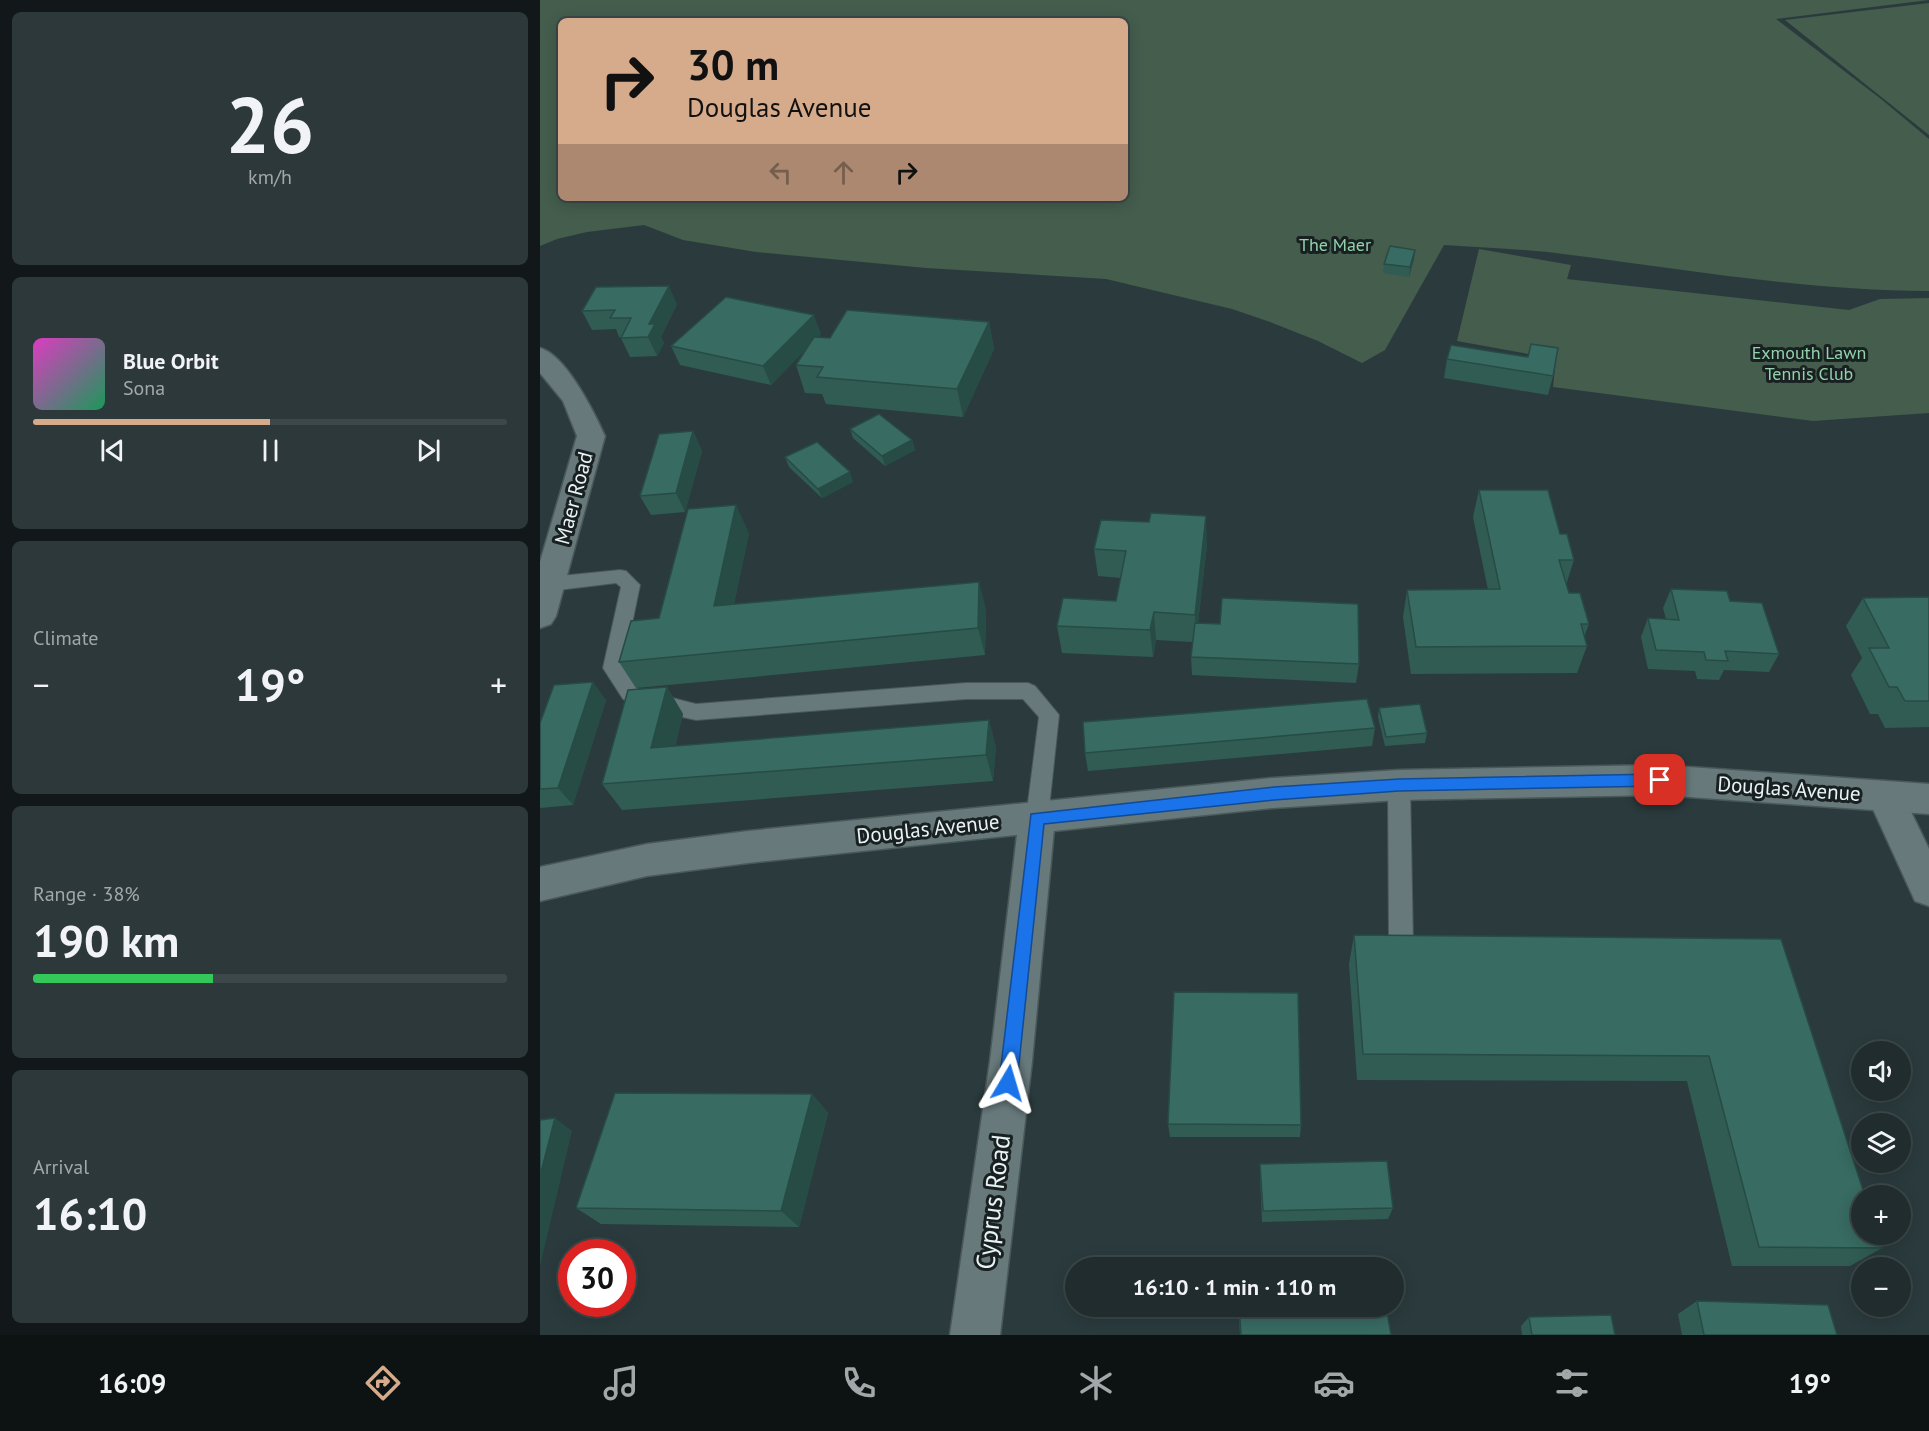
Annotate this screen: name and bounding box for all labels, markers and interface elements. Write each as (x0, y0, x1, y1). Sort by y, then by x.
text: 30 m (687, 37, 779, 92)
icon: right (588, 42, 666, 120)
text: 26 (226, 74, 314, 175)
text: Douglas Avenue (687, 90, 872, 124)
icon: left (764, 156, 797, 189)
icon: ahead (827, 156, 860, 189)
icon: right (890, 156, 923, 189)
text: km/h (248, 164, 292, 190)
park label: The Maer (1299, 233, 1371, 256)
park label: Exmouth Lawn Tennis Club (1752, 341, 1866, 385)
text: Blue Orbit (123, 347, 219, 375)
text: Sona (123, 375, 165, 401)
icon: previous (96, 434, 129, 467)
icon: pause (254, 434, 287, 467)
icon: next (412, 434, 445, 467)
street label: Maer Road (548, 449, 599, 547)
text: Climate (33, 625, 99, 651)
text: 19° (235, 655, 305, 713)
text: − (33, 663, 50, 706)
text: + (490, 663, 507, 706)
pin (1634, 754, 1685, 805)
icon: arrive (1643, 763, 1676, 796)
street label: Douglas Avenue (1717, 770, 1862, 807)
street label: Douglas Avenue (855, 808, 1001, 849)
text: Range · 38% (33, 881, 140, 907)
text: 190 km (33, 911, 179, 969)
map controls (1851, 1041, 1911, 1317)
button: sound (1851, 1041, 1911, 1101)
position arrow (976, 1051, 1040, 1115)
button: layers (1851, 1113, 1911, 1173)
street label: Cyprus Road (968, 1133, 1017, 1271)
text: Arrival (33, 1154, 89, 1180)
text: 16:10 (33, 1184, 147, 1242)
button: + (1851, 1185, 1911, 1245)
speed limit sign: 30 (558, 1239, 636, 1317)
button: − (1851, 1257, 1911, 1317)
text: 16:10 · 1 min · 110 m (1133, 1273, 1336, 1301)
icon: directions (362, 1362, 404, 1404)
icon: music (600, 1362, 642, 1404)
icon: phone (838, 1362, 880, 1404)
icon: climate (1075, 1362, 1117, 1404)
icon: car (1313, 1362, 1355, 1404)
icon: filters (1551, 1362, 1593, 1404)
text: 16:09 (98, 1366, 166, 1400)
text: 19° (1789, 1366, 1831, 1400)

